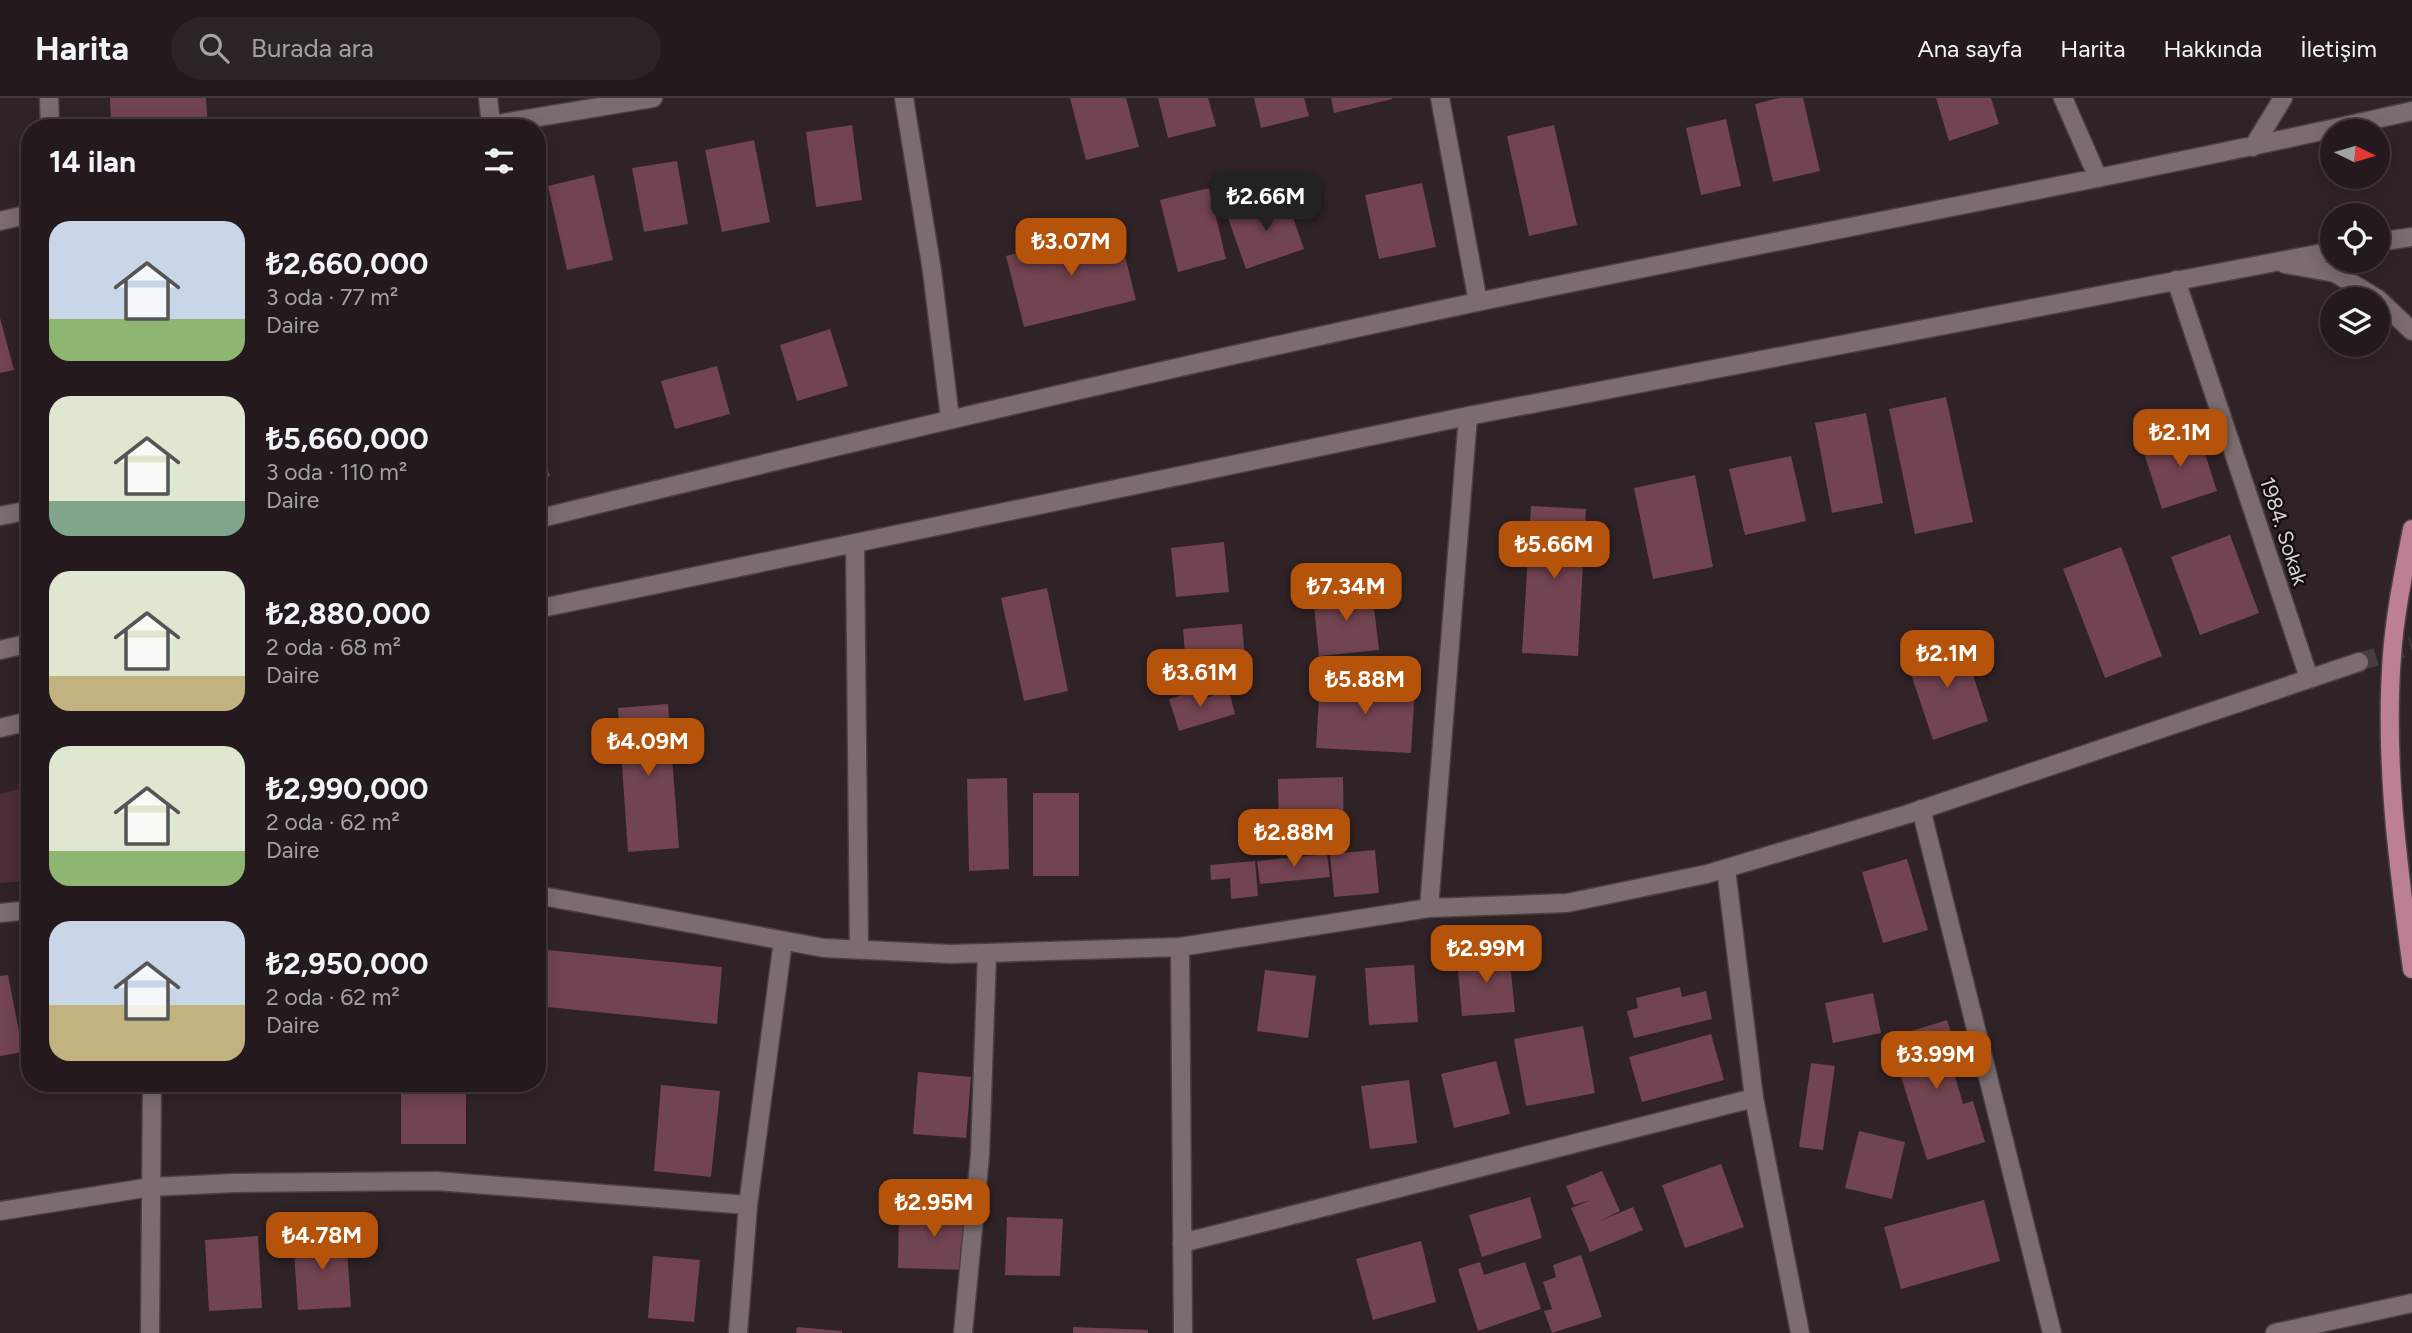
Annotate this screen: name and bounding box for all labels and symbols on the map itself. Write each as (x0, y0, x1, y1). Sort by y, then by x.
north arrow (2320, 119, 2390, 189)
pin: ₺2.66M (1209, 174, 1323, 233)
pin: ₺3.07M (1014, 218, 1128, 278)
pin: ₺2.1M (2131, 410, 2229, 469)
street label: 1984. Sokak (2255, 474, 2313, 589)
pin: ₺5.66M (1497, 522, 1611, 581)
pin: ₺7.34M (1289, 564, 1403, 623)
pin: ₺2.1M (1898, 630, 1996, 690)
pin: ₺3.61M (1143, 650, 1257, 709)
pin: ₺5.88M (1308, 656, 1422, 716)
pin: ₺4.09M (591, 718, 705, 778)
pin: ₺2.88M (1237, 810, 1351, 869)
pin: ₺2.99M (1429, 926, 1543, 985)
pin: ₺3.99M (1879, 1032, 1993, 1091)
pin: ₺2.95M (877, 1180, 991, 1239)
pin: ₺4.78M (265, 1212, 379, 1272)

